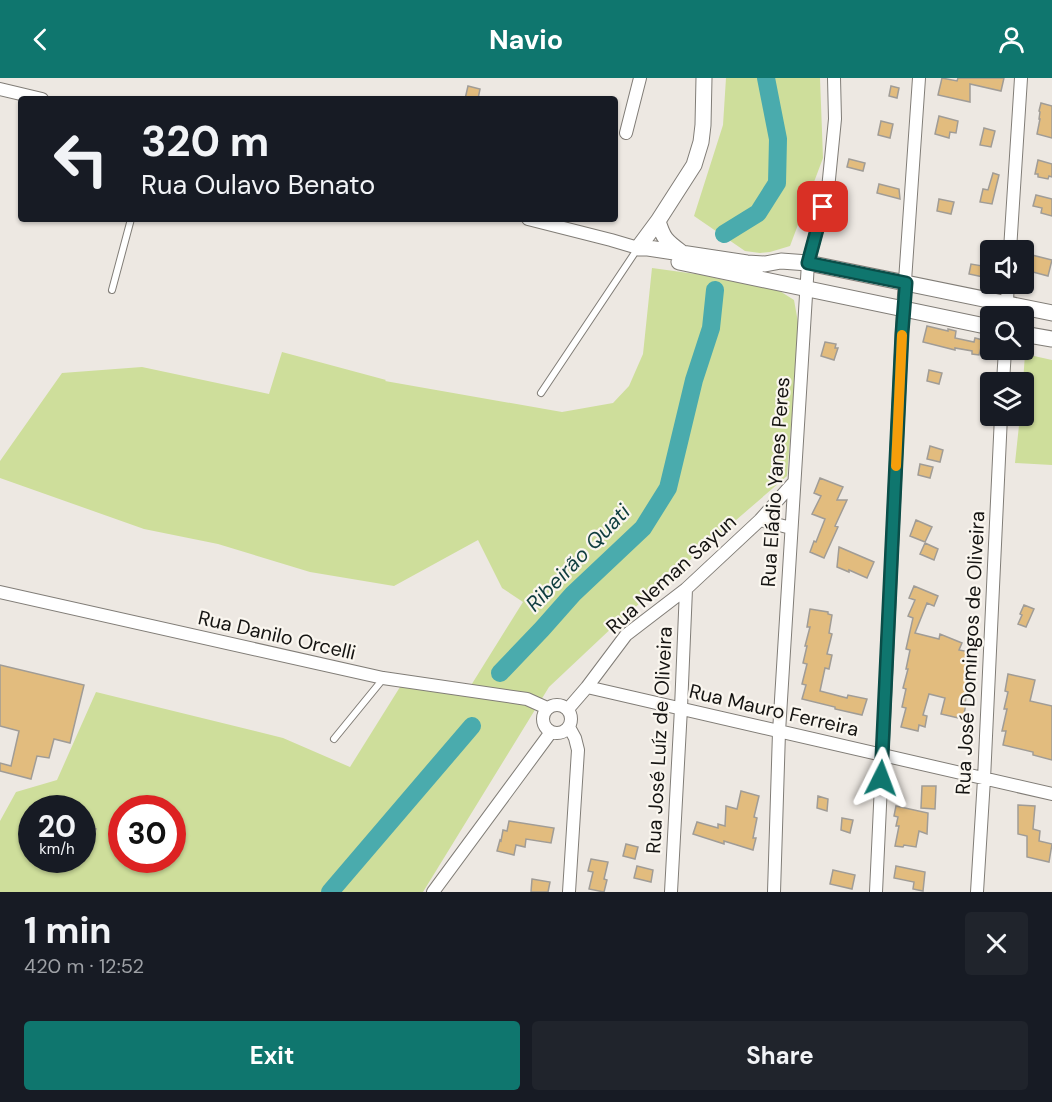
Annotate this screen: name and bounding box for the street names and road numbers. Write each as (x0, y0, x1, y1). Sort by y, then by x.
street label: Rua Eládio Yanes Peres (755, 376, 795, 588)
street label: Rua Neman Sayun (600, 509, 742, 639)
street label: Rua José Domingos de Oliveira (950, 510, 990, 796)
street label: Rua Danilo Orcelli (196, 604, 358, 666)
street label: Rua José Luíz de Oliveira (640, 626, 678, 854)
street label: Rua Mauro Ferreira (687, 678, 861, 742)

